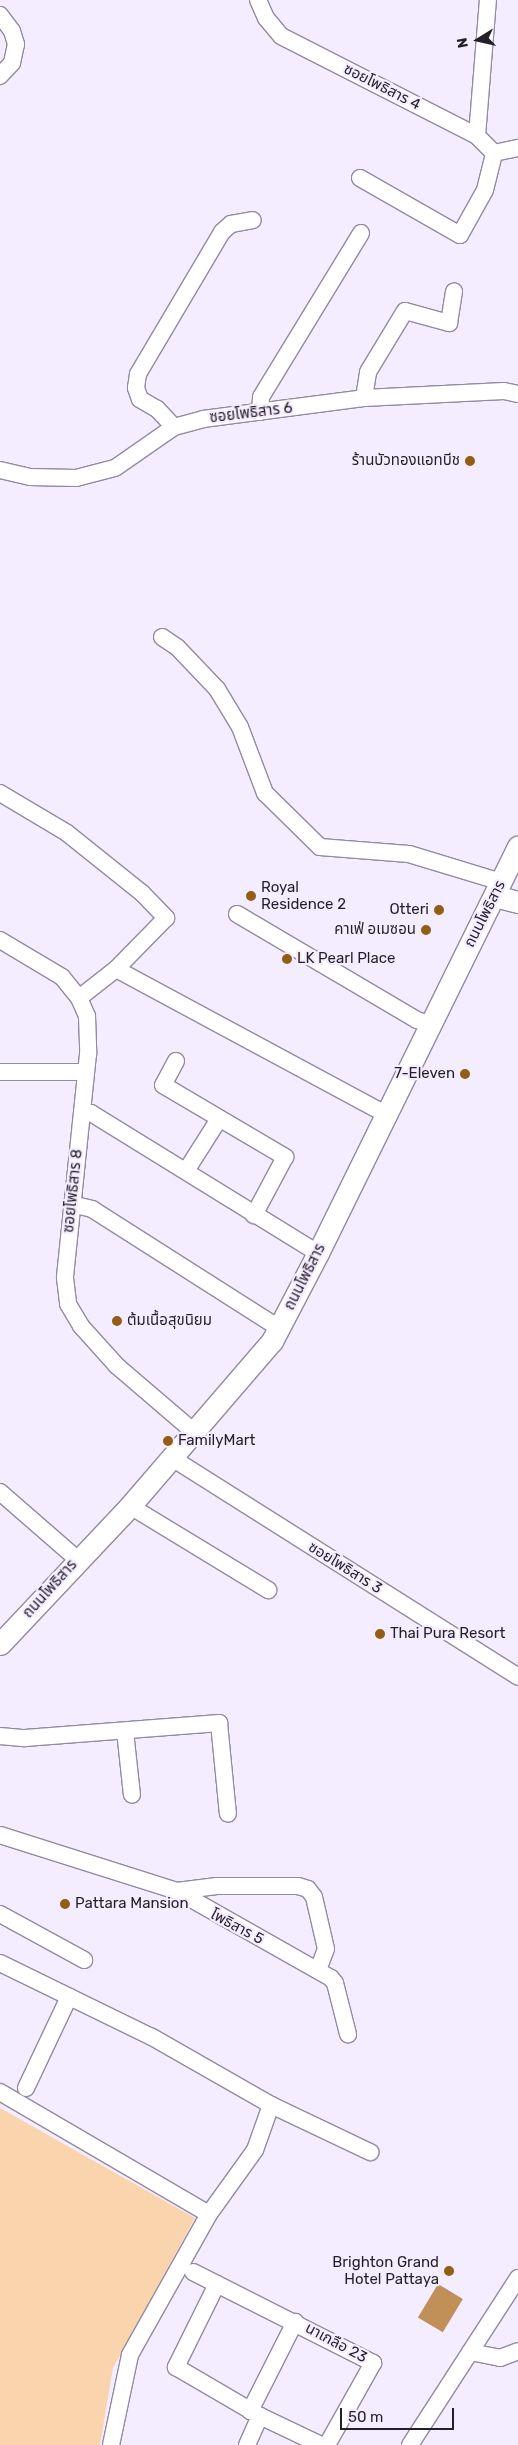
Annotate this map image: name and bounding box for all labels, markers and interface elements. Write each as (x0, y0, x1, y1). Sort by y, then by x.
north arrow (453, 15, 503, 65)
text: N (453, 36, 472, 49)
street label: ซอยโพธิสาร 4 (341, 60, 423, 114)
street label: ซอยโพธิสาร 6 (208, 399, 294, 427)
place label: ร้านบัวทองแอทบีช (352, 452, 460, 470)
marker: ร้านบัวทองแอทบีช (464, 455, 476, 467)
place label: Royal Residence 2 (261, 878, 346, 913)
street label: ถนนโพธิสาร (461, 878, 509, 950)
marker: Royal Residence 2 (245, 890, 257, 902)
place label: Otteri (389, 901, 429, 919)
marker: Otteri (433, 904, 445, 916)
place label: คาเฟ่ อเมซอน (334, 921, 416, 939)
marker: คาเฟ่ อเมซอน (420, 924, 432, 936)
place label: LK Pearl Place (297, 950, 396, 968)
marker: LK Pearl Place (281, 953, 293, 965)
place label: 7-Eleven (394, 1065, 455, 1083)
marker: 7-Eleven (459, 1068, 471, 1080)
street label: ซอยโพธิสาร 8 (60, 1148, 86, 1234)
street label: ถนนโพธิสาร (281, 1241, 329, 1313)
place label: ต้มเนื้อสุขนิยม (127, 1312, 212, 1330)
marker: ต้มเนื้อสุขนิยม (111, 1315, 123, 1327)
place label: FamilyMart (178, 1432, 255, 1450)
marker: FamilyMart (162, 1435, 174, 1447)
street label: ซอยโพธิสาร 3 (305, 1538, 385, 1598)
street label: ถนนโพธิสาร (19, 1556, 81, 1622)
place label: Thai Pura Resort (390, 1625, 505, 1643)
marker: Thai Pura Resort (374, 1628, 386, 1640)
place label: Pattara Mansion (75, 1895, 188, 1913)
marker: Pattara Mansion (59, 1898, 71, 1910)
street label: โพธิสาร 5 (207, 1906, 267, 1948)
place label: Brighton Grand Hotel Pattaya (332, 2253, 439, 2288)
marker: Brighton Grand Hotel Pattaya (443, 2265, 455, 2277)
street label: นาเกลือ 23 (302, 2319, 370, 2367)
scale bar (343, 2398, 457, 2430)
text: 50 m (348, 2408, 383, 2426)

